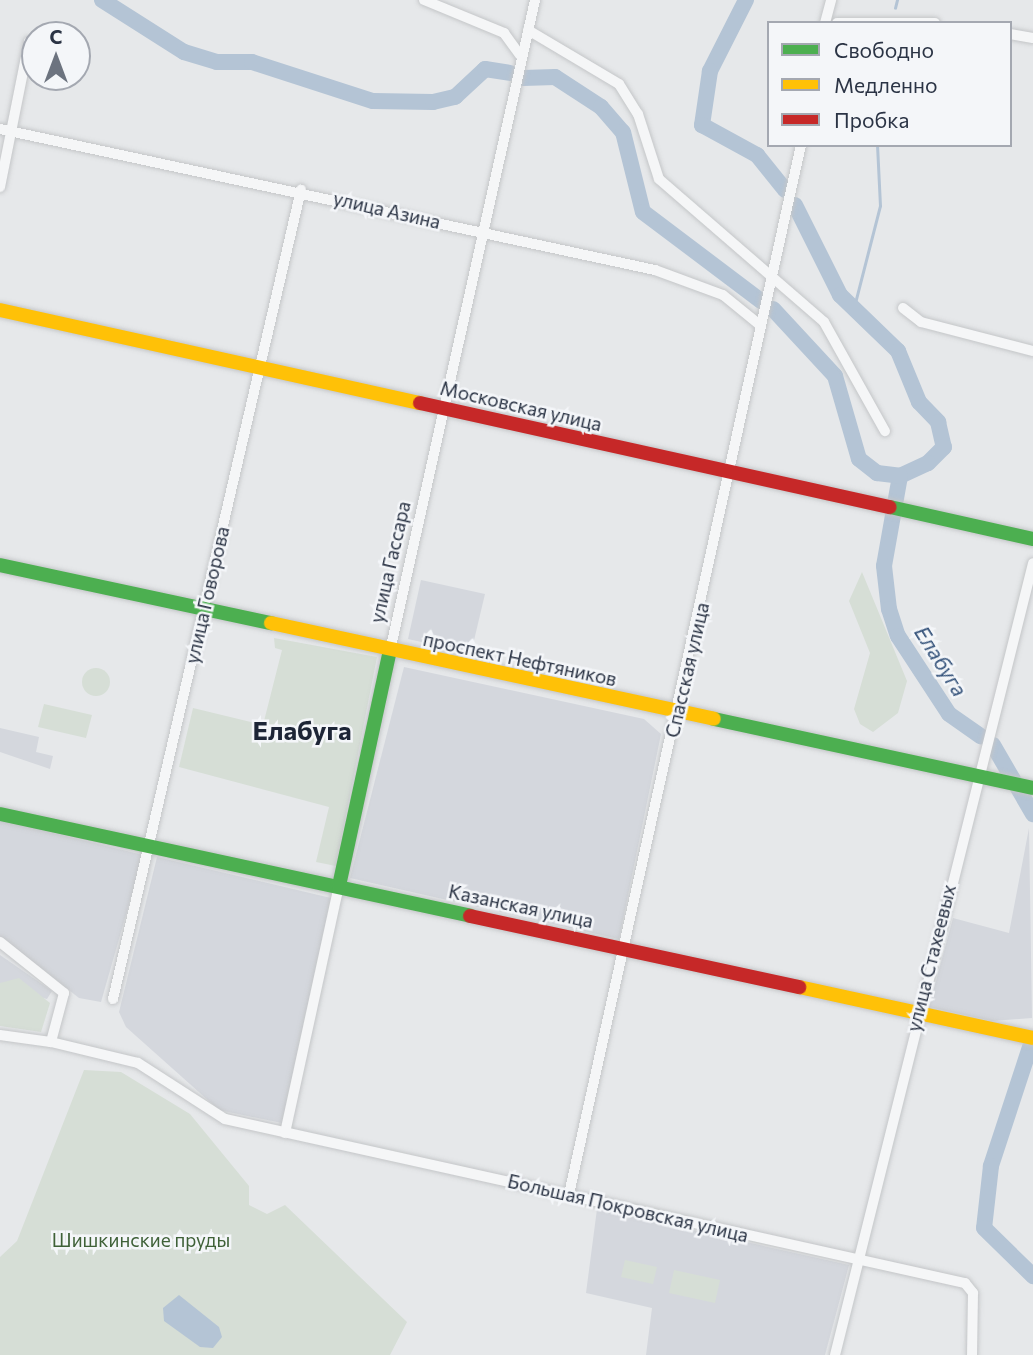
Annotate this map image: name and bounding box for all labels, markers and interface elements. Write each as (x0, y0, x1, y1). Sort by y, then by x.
north arrow (21, 21, 91, 91)
legend (767, 21, 1012, 147)
text: С (50, 25, 63, 48)
text: Свободно (834, 37, 934, 62)
text: Медленно (834, 72, 938, 97)
text: Пробка (834, 107, 909, 132)
street label: улица Азина (331, 187, 443, 233)
street label: Московская улица (438, 376, 604, 436)
street label: улица Гассара (365, 499, 415, 625)
street label: улица Говорова (180, 524, 234, 666)
street label: Спасская улица (660, 600, 714, 740)
water label: Елабуга (910, 621, 972, 701)
street label: проспект Нефтяников (421, 627, 619, 691)
district label: Елабуга (253, 714, 351, 746)
street label: Казанская улица (447, 880, 595, 932)
street label: улица Стахеевых (902, 882, 960, 1034)
street label: Большая Покровская улица (505, 1169, 751, 1247)
park label: Шишкинские пруды (52, 1229, 230, 1251)

